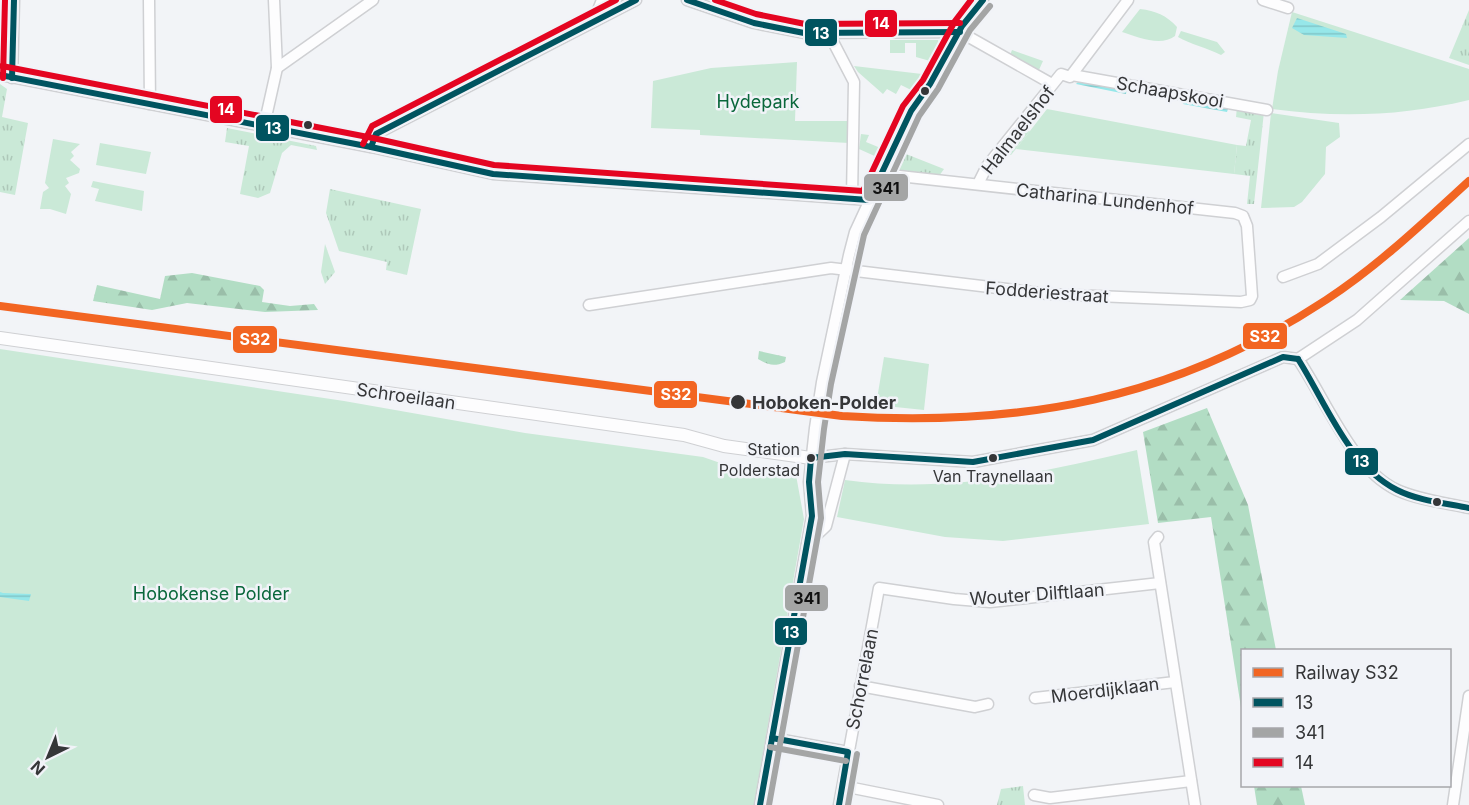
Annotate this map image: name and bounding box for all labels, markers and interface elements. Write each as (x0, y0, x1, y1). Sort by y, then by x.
line badge: 14 (864, 9, 898, 38)
text: 14 (872, 13, 890, 33)
line badge: 13 (804, 18, 838, 47)
text: 13 (812, 23, 830, 43)
street label: Schaapskooi (1115, 72, 1225, 112)
street label: Halmaelshof (977, 81, 1059, 178)
unlabelled marker (919, 85, 931, 97)
park label: Hydepark (717, 91, 800, 112)
line badge: 14 (209, 95, 243, 124)
text: 14 (217, 99, 235, 119)
line badge: 13 (255, 114, 290, 142)
text: 13 (264, 118, 282, 138)
unlabelled marker (302, 119, 314, 131)
line badge: 341 (863, 173, 909, 202)
text: 341 (872, 178, 900, 198)
street label: Catharina Lundenhof (1015, 179, 1195, 219)
street label: Fodderiestraat (985, 277, 1109, 307)
line badge: S32 (1242, 322, 1288, 350)
line badge: S32 (232, 325, 278, 354)
text: S32 (1250, 326, 1280, 346)
text: S32 (240, 329, 270, 349)
street label: Schroeilaan (355, 379, 457, 413)
line badge: S32 (653, 380, 698, 409)
text: S32 (661, 384, 691, 404)
place label: Hoboken-Polder (752, 392, 896, 413)
marker: Hoboken-Polder (729, 393, 747, 411)
place label: Station Polderstad (719, 439, 800, 480)
line badge: 13 (1344, 447, 1379, 476)
text: 13 (1352, 451, 1370, 471)
marker: Station Polderstad (805, 452, 817, 464)
marker: Van Traynellaan (987, 452, 999, 464)
place label: Van Traynellaan (933, 466, 1053, 486)
unlabelled marker (1431, 496, 1443, 508)
street label: Wouter Dilftlaan (969, 579, 1105, 609)
park label: Hobokense Polder (133, 583, 289, 604)
line badge: 341 (784, 584, 829, 612)
text: 341 (793, 588, 821, 608)
line badge: 13 (774, 617, 808, 646)
text: 13 (782, 622, 800, 642)
street label: Schorrelaan (842, 627, 882, 731)
legend (1241, 649, 1451, 787)
text: Railway S32 (1295, 662, 1399, 683)
street label: Moerdijklaan (1050, 673, 1160, 707)
text: 13 (1295, 692, 1313, 713)
text: 341 (1295, 722, 1325, 743)
north arrow (18, 727, 78, 787)
text: 14 (1295, 752, 1314, 773)
text: N (26, 756, 49, 779)

